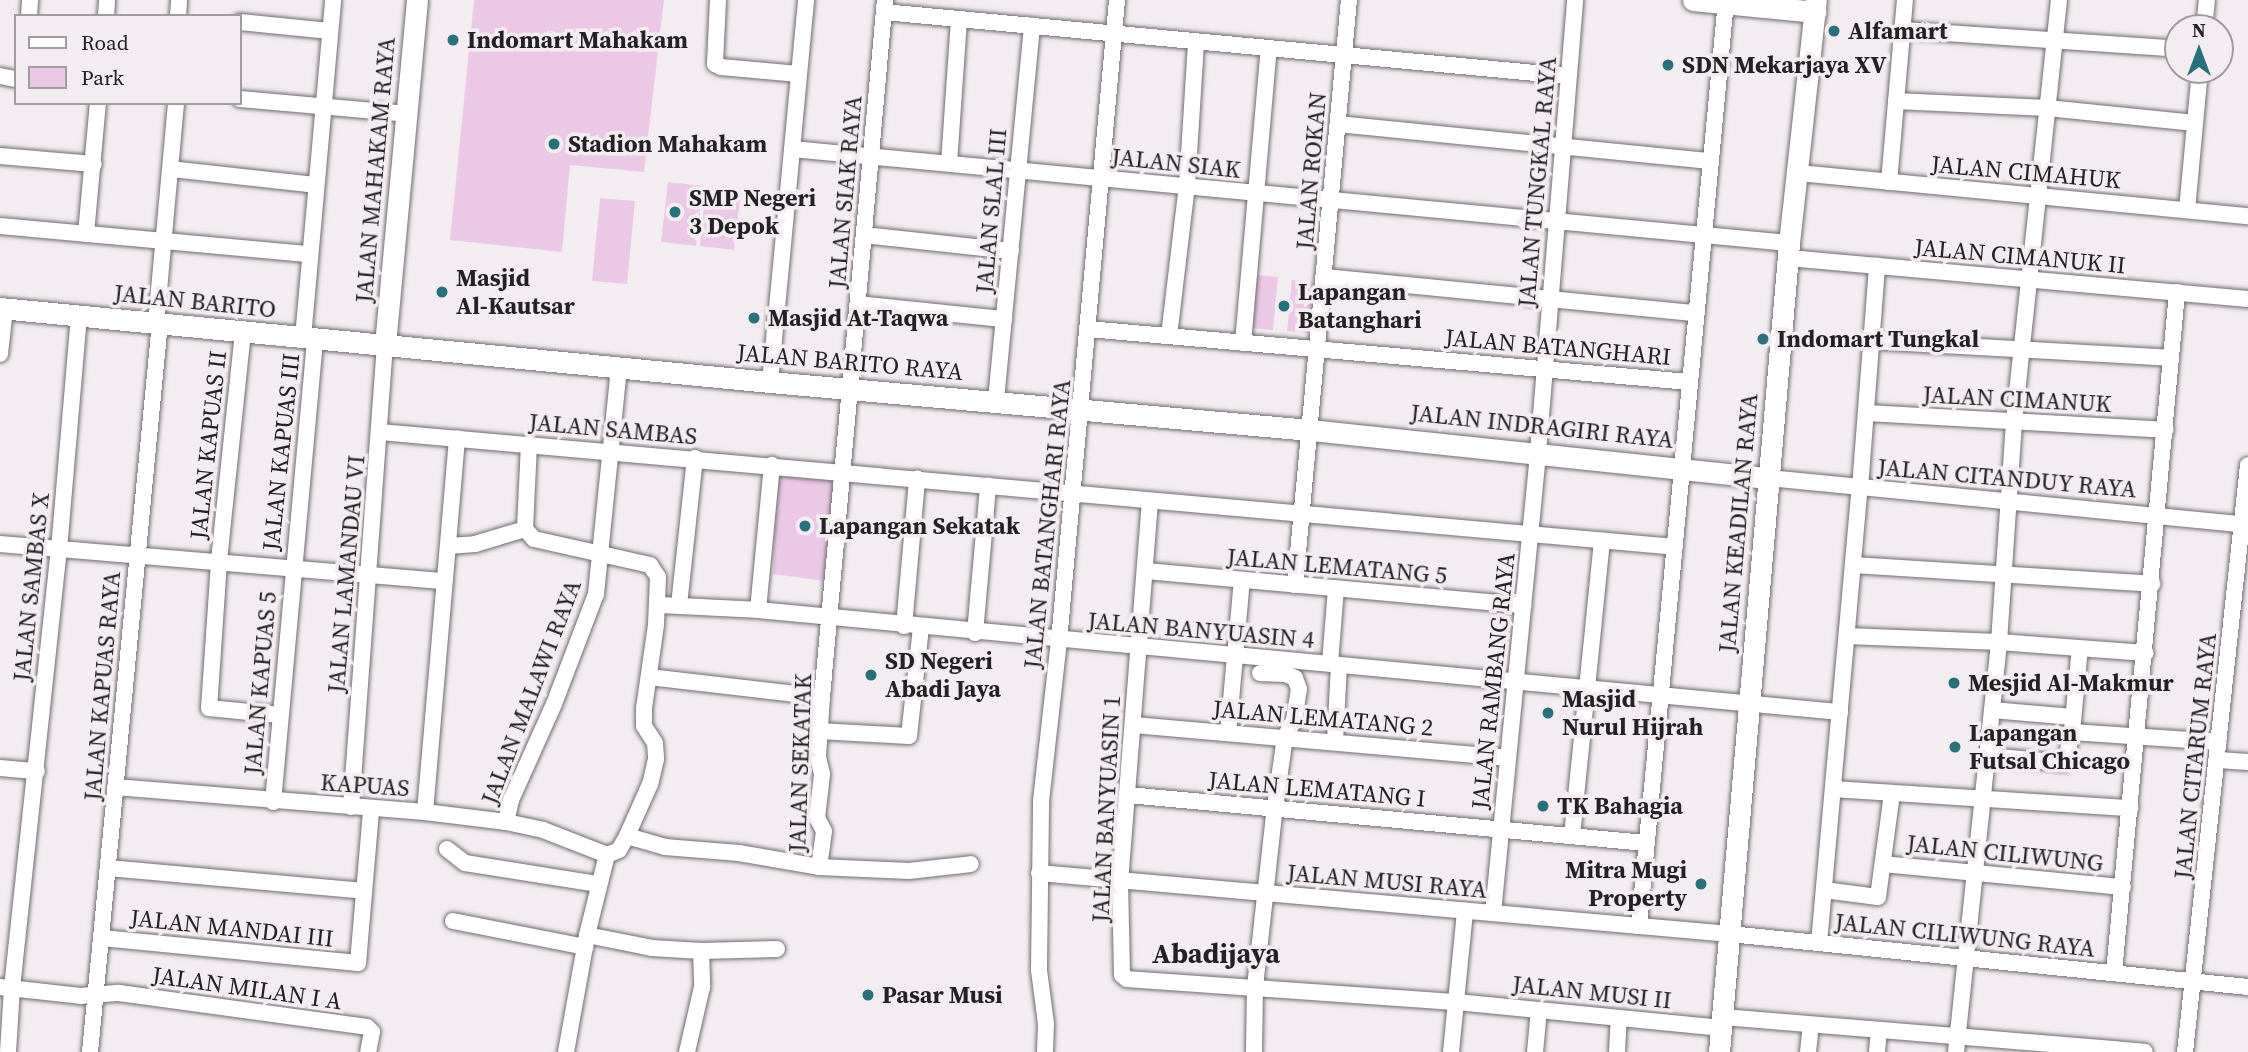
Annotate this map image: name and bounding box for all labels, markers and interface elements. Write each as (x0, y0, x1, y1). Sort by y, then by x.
legend (14, 14, 242, 105)
north arrow (2164, 14, 2234, 84)
place label: Alfamart (1848, 17, 1948, 45)
text: N (2192, 17, 2206, 43)
marker: Alfamart (1826, 23, 1842, 39)
place label: Indomart Mahakam (467, 26, 688, 54)
text: Road (81, 28, 129, 57)
marker: Indomart Mahakam (445, 32, 461, 48)
street label: JALAN MAHAKAM RAYA (349, 36, 401, 304)
place label: SDN Mekarjaya XV (1682, 51, 1886, 79)
street label: JALAN TUNGKAL RAYA (1512, 55, 1562, 309)
marker: SDN Mekarjaya XV (1660, 57, 1676, 73)
text: Park (81, 63, 124, 92)
street label: JALAN ROKAN (1290, 91, 1332, 251)
street label: JALAN SIAK RAYA (822, 94, 868, 290)
street label: JALAN SLAL III (969, 127, 1013, 295)
place label: Stadion Mahakam (568, 130, 767, 158)
marker: Stadion Mahakam (546, 136, 562, 152)
street label: JALAN SIAK (1110, 142, 1242, 184)
street label: JALAN CIMAHUK (1930, 149, 2122, 195)
place label: SMP Negeri 3 Depok (689, 184, 816, 240)
marker: SMP Negeri 3 Depok (667, 204, 683, 220)
street label: JALAN CIMANUK II (1913, 232, 2127, 280)
place label: Masjid Al-Kautsar (456, 264, 575, 320)
street label: JALAN BARITO (113, 278, 277, 324)
place label: Lapangan Batanghari (1298, 278, 1422, 334)
marker: Masjid Al-Kautsar (434, 284, 450, 300)
marker: Lapangan Batanghari (1276, 298, 1292, 314)
place label: Masjid At-Taqwa (768, 304, 949, 332)
marker: Masjid At-Taqwa (746, 310, 762, 326)
street label: JALAN BATANGHARI (1444, 323, 1672, 371)
place label: Indomart Tungkal (1777, 325, 1979, 353)
marker: Indomart Tungkal (1755, 331, 1771, 347)
street label: JALAN BARITO RAYA (736, 338, 964, 386)
street label: JALAN KAPUAS II (184, 349, 232, 541)
street label: JALAN KAPUAS III (256, 352, 306, 552)
street label: JALAN BATANGHARI RAYA (1017, 378, 1077, 670)
street label: JALAN CIMANUK (1922, 380, 2112, 418)
street label: JALAN KEADILAN RAYA (1712, 392, 1764, 654)
street label: JALAN INDRAGIRI RAYA (1409, 398, 1675, 454)
street label: JALAN SAMBAS (528, 407, 698, 451)
street label: JALAN CITANDUY RAYA (1876, 452, 2138, 504)
street label: JALAN LAMANDAU VI (321, 453, 371, 695)
street label: JALAN SAMBAS X (7, 491, 55, 683)
place label: Lapangan Sekatak (819, 512, 1020, 540)
marker: Lapangan Sekatak (797, 518, 813, 534)
street label: JALAN LEMATANG 5 (1226, 542, 1448, 590)
street label: JALAN RAMBANG RAYA (1465, 551, 1521, 811)
street label: JALAN KAPUAS RAYA (78, 570, 126, 802)
street label: JALAN MALAWI RAYA (475, 576, 587, 808)
street label: JALAN KAPUAS 5 (238, 590, 282, 776)
street label: JALAN BANYUASIN 4 (1086, 606, 1316, 654)
street label: JALAN CITARUM RAYA (2168, 631, 2222, 881)
place label: SD Negeri Abadi Jaya (885, 647, 1001, 703)
marker: SD Negeri Abadi Jaya (863, 667, 879, 683)
place label: Mesjid Al-Makmur (1968, 669, 2174, 697)
street label: JALAN SEKATAK (782, 673, 818, 853)
marker: Mesjid Al-Makmur (1946, 675, 1962, 691)
place label: Masjid Nurul Hijrah (1562, 685, 1703, 741)
street label: JALAN LEMATANG 2 (1212, 694, 1434, 742)
street label: JALAN BANYUASIN 1 (1086, 695, 1126, 923)
marker: Masjid Nurul Hijrah (1540, 705, 1556, 721)
place label: Lapangan Futsal Chicago (1969, 719, 2130, 775)
marker: Lapangan Futsal Chicago (1947, 739, 1963, 755)
street label: JALAN LEMATANG I (1207, 765, 1427, 813)
street label: KAPUAS (319, 768, 411, 802)
place label: TK Bahagia (1557, 792, 1683, 820)
marker: TK Bahagia (1535, 798, 1551, 814)
street label: JALAN CILIWUNG (1905, 828, 2105, 878)
place label: Mitra Mugi Property (1565, 856, 1687, 912)
street label: JALAN MUSI RAYA (1286, 858, 1488, 904)
marker: Mitra Mugi Property (1693, 876, 1709, 892)
street label: JALAN MANDAI III (129, 903, 335, 953)
street label: JALAN CILIWUNG RAYA (1833, 907, 2097, 963)
district label: Abadijaya (1152, 936, 1280, 970)
street label: JALAN MILAN I A (150, 960, 344, 1016)
street label: JALAN MUSI II (1511, 969, 1673, 1015)
place label: Pasar Musi (882, 981, 1003, 1009)
marker: Pasar Musi (860, 987, 876, 1003)

